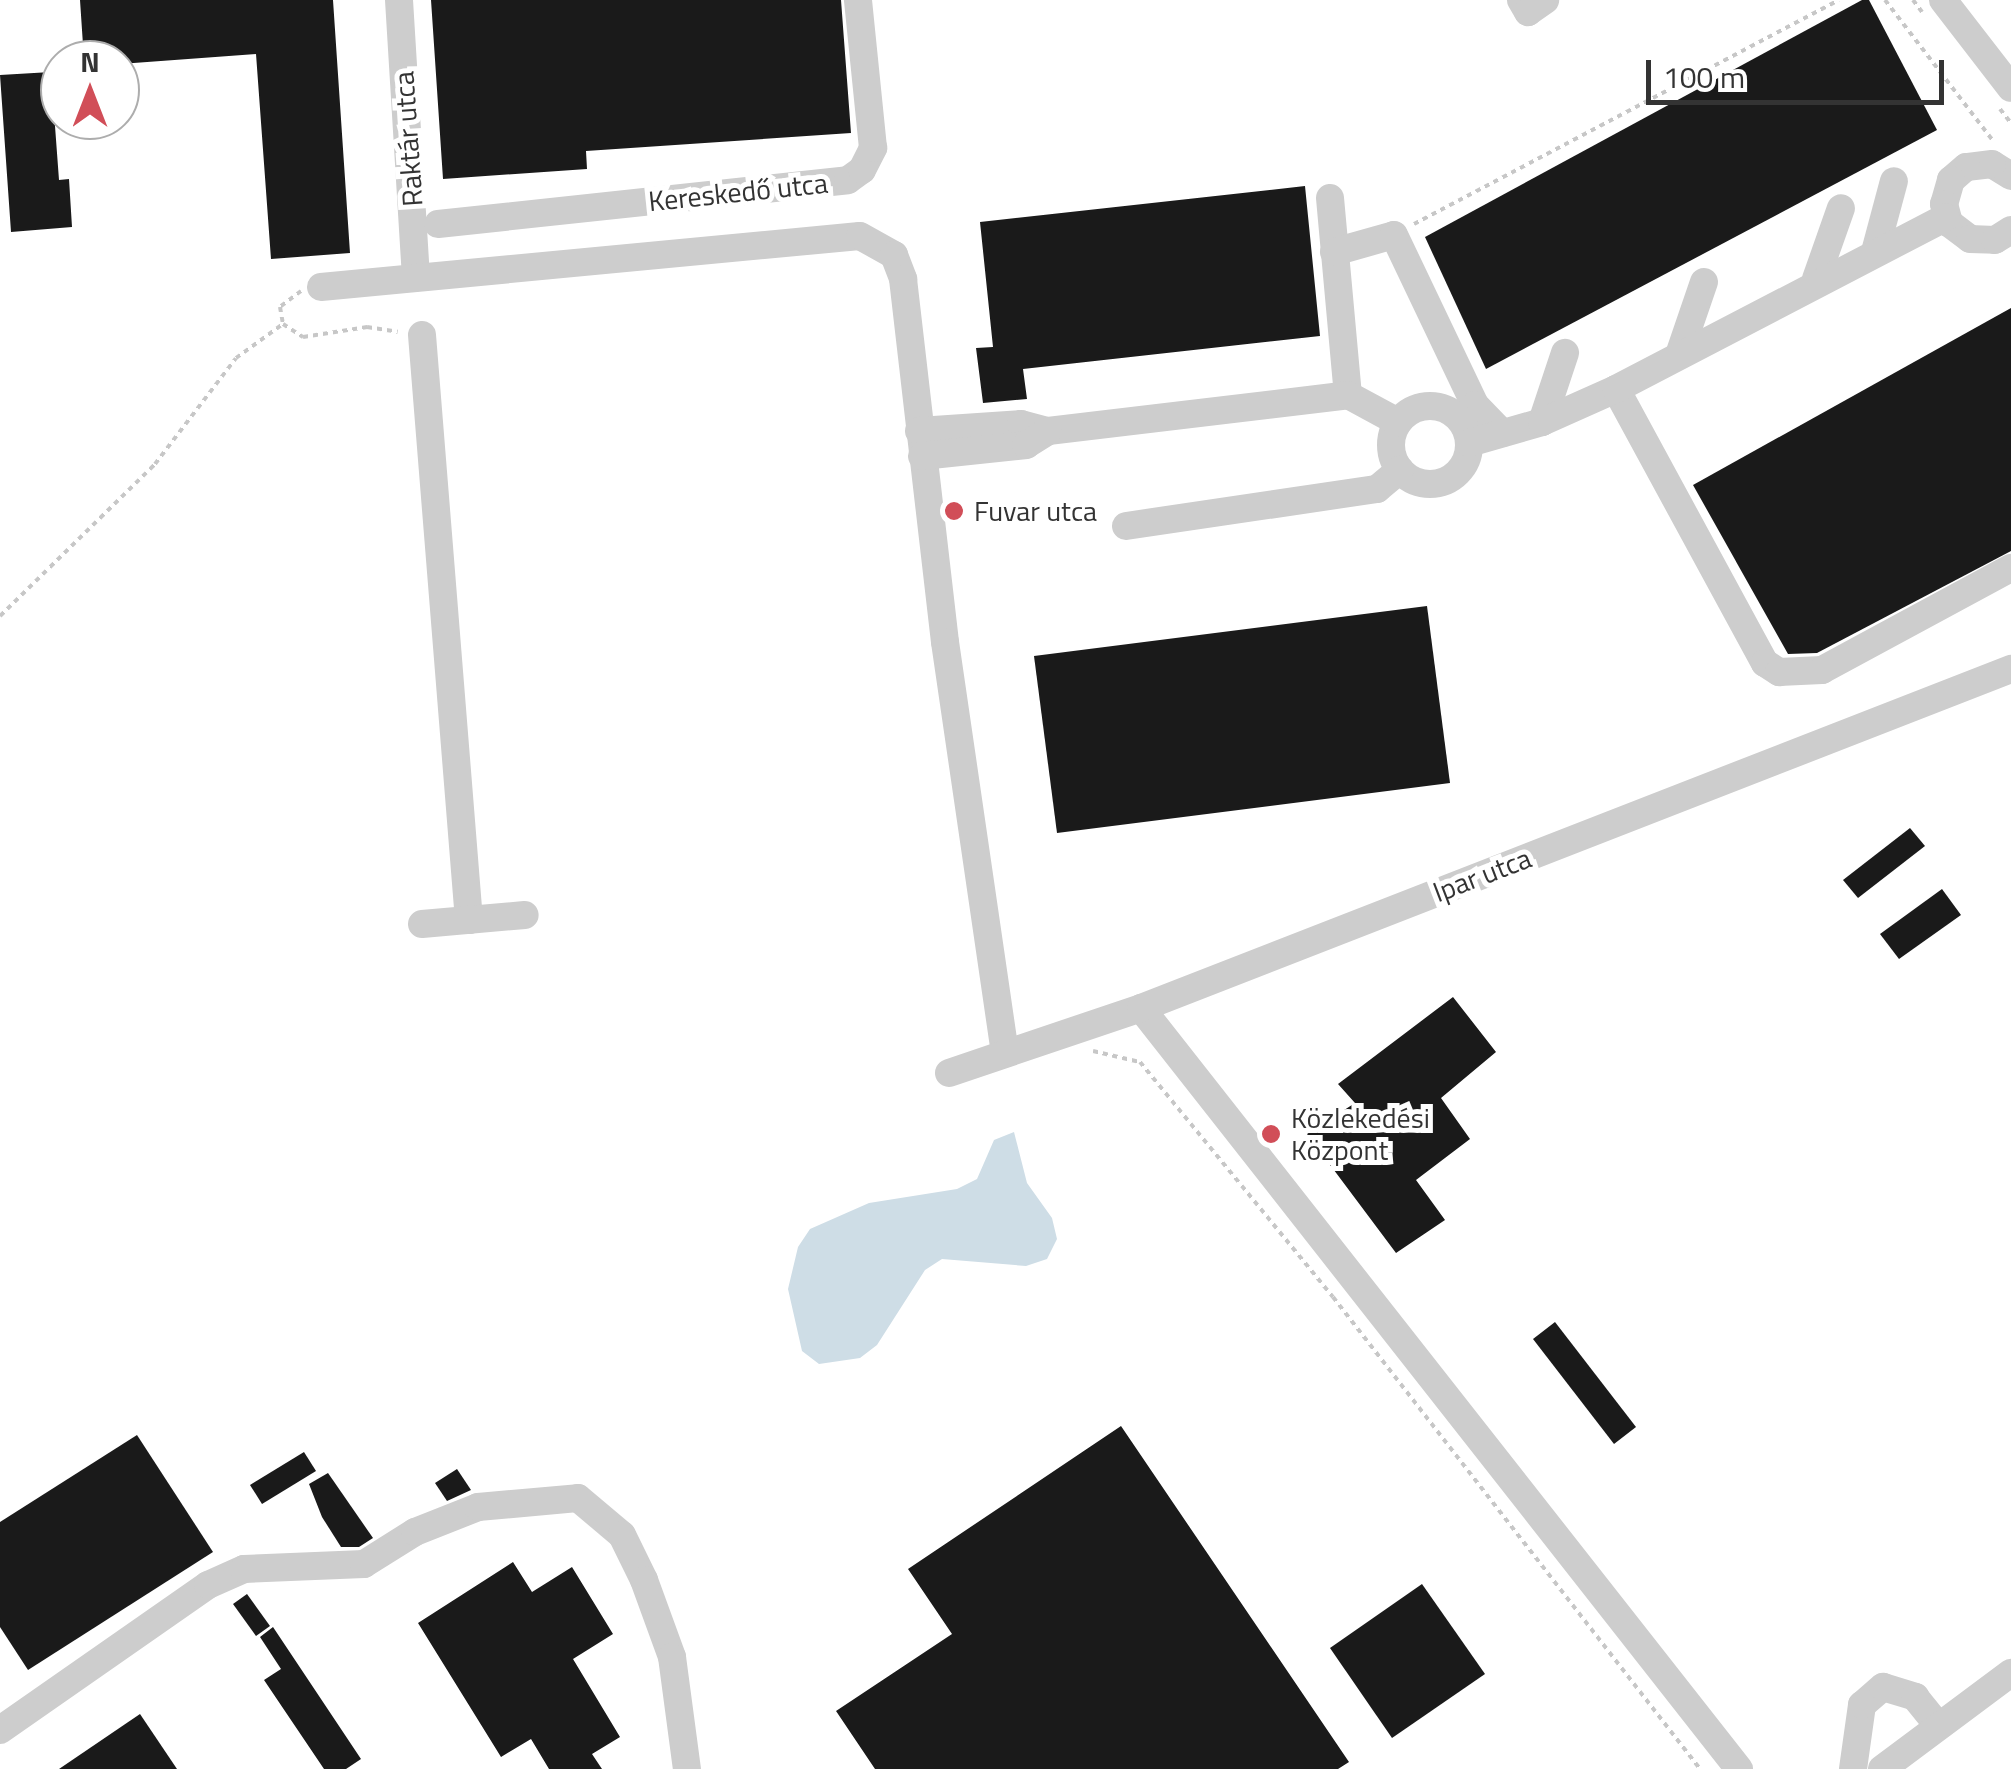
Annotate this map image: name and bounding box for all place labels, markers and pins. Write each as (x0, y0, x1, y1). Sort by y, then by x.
place label: Fuvar utca (974, 494, 1097, 528)
marker: Fuvar utca (943, 500, 965, 522)
place label: Közlekedési Központ (1291, 1101, 1430, 1167)
marker: Közlekedési Központ (1260, 1123, 1282, 1145)

